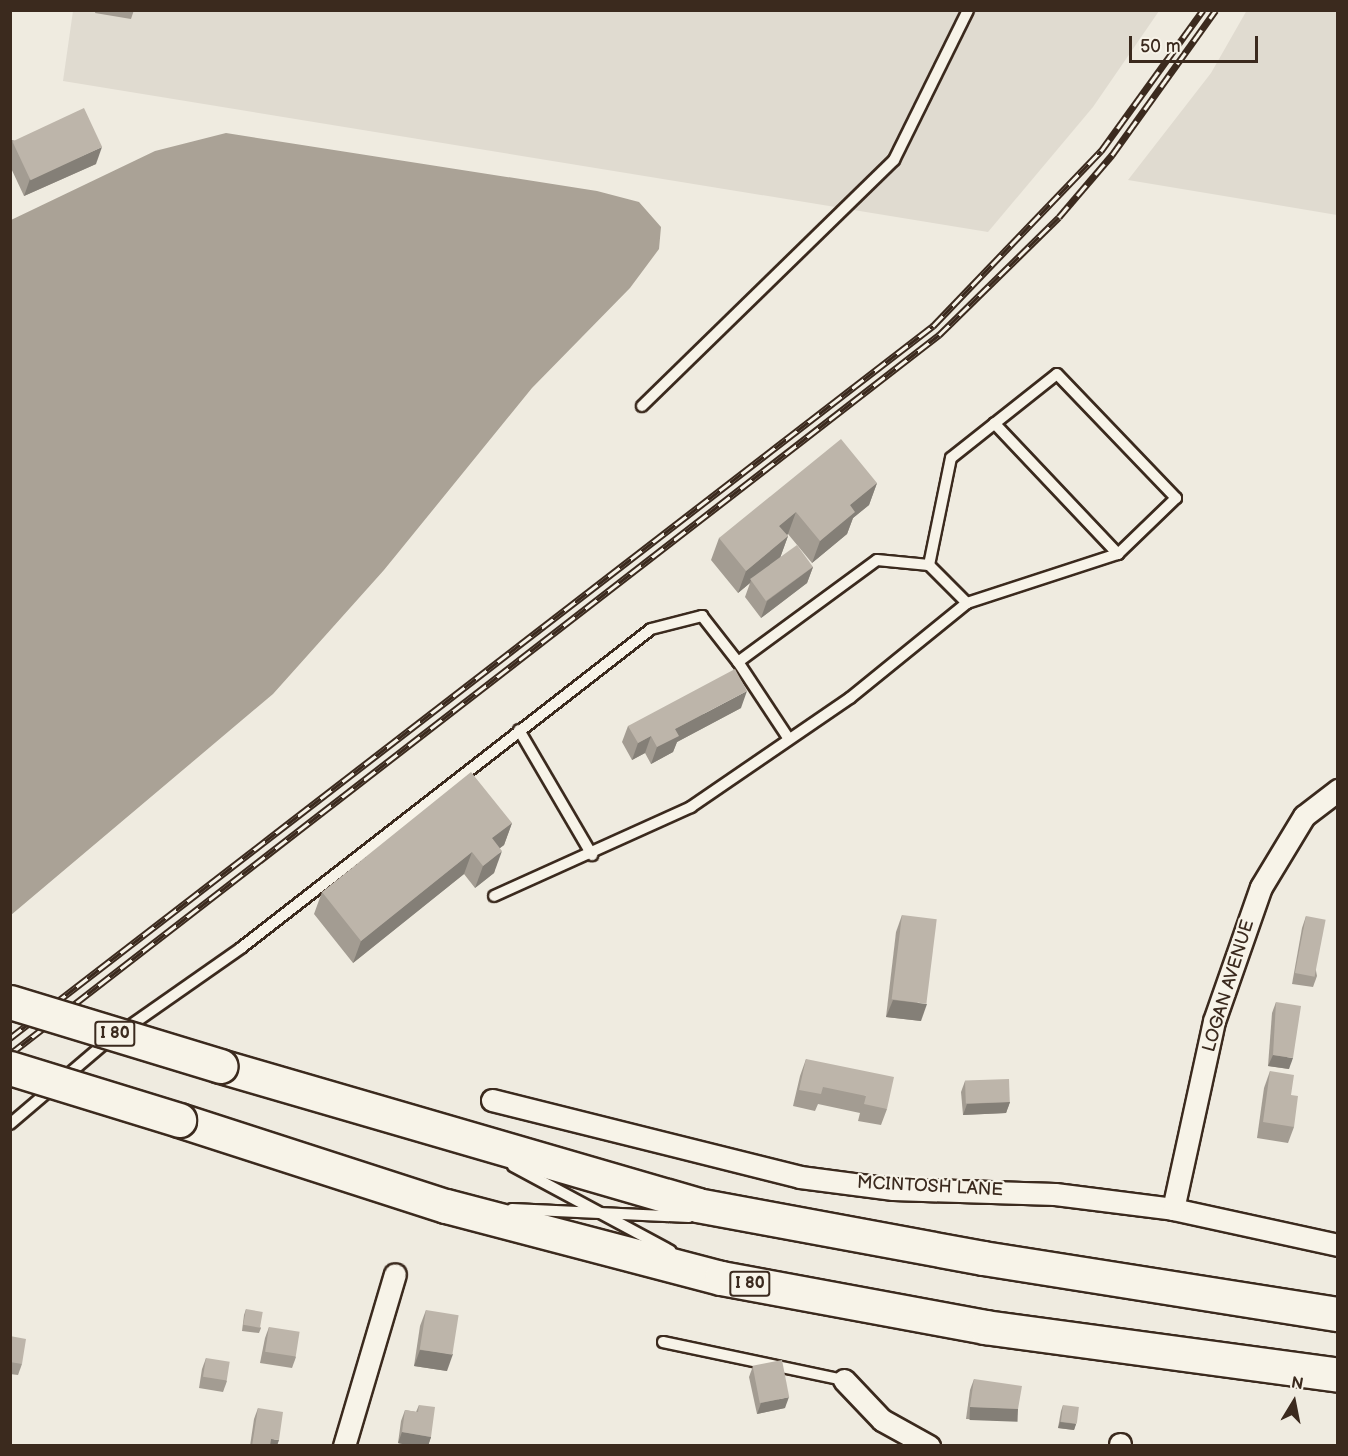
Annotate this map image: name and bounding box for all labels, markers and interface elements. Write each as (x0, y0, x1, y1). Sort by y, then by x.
scale bar (1132, 24, 1261, 62)
text: 50 m (1140, 36, 1181, 57)
street label: LOGAN AVENUE (1199, 917, 1259, 1055)
road number: I 80 (94, 1021, 136, 1047)
street label: MCINTOSH LANE (856, 1172, 1004, 1202)
road number: I 80 (729, 1271, 771, 1297)
north arrow (1264, 1372, 1324, 1432)
text: N (1290, 1373, 1305, 1394)

